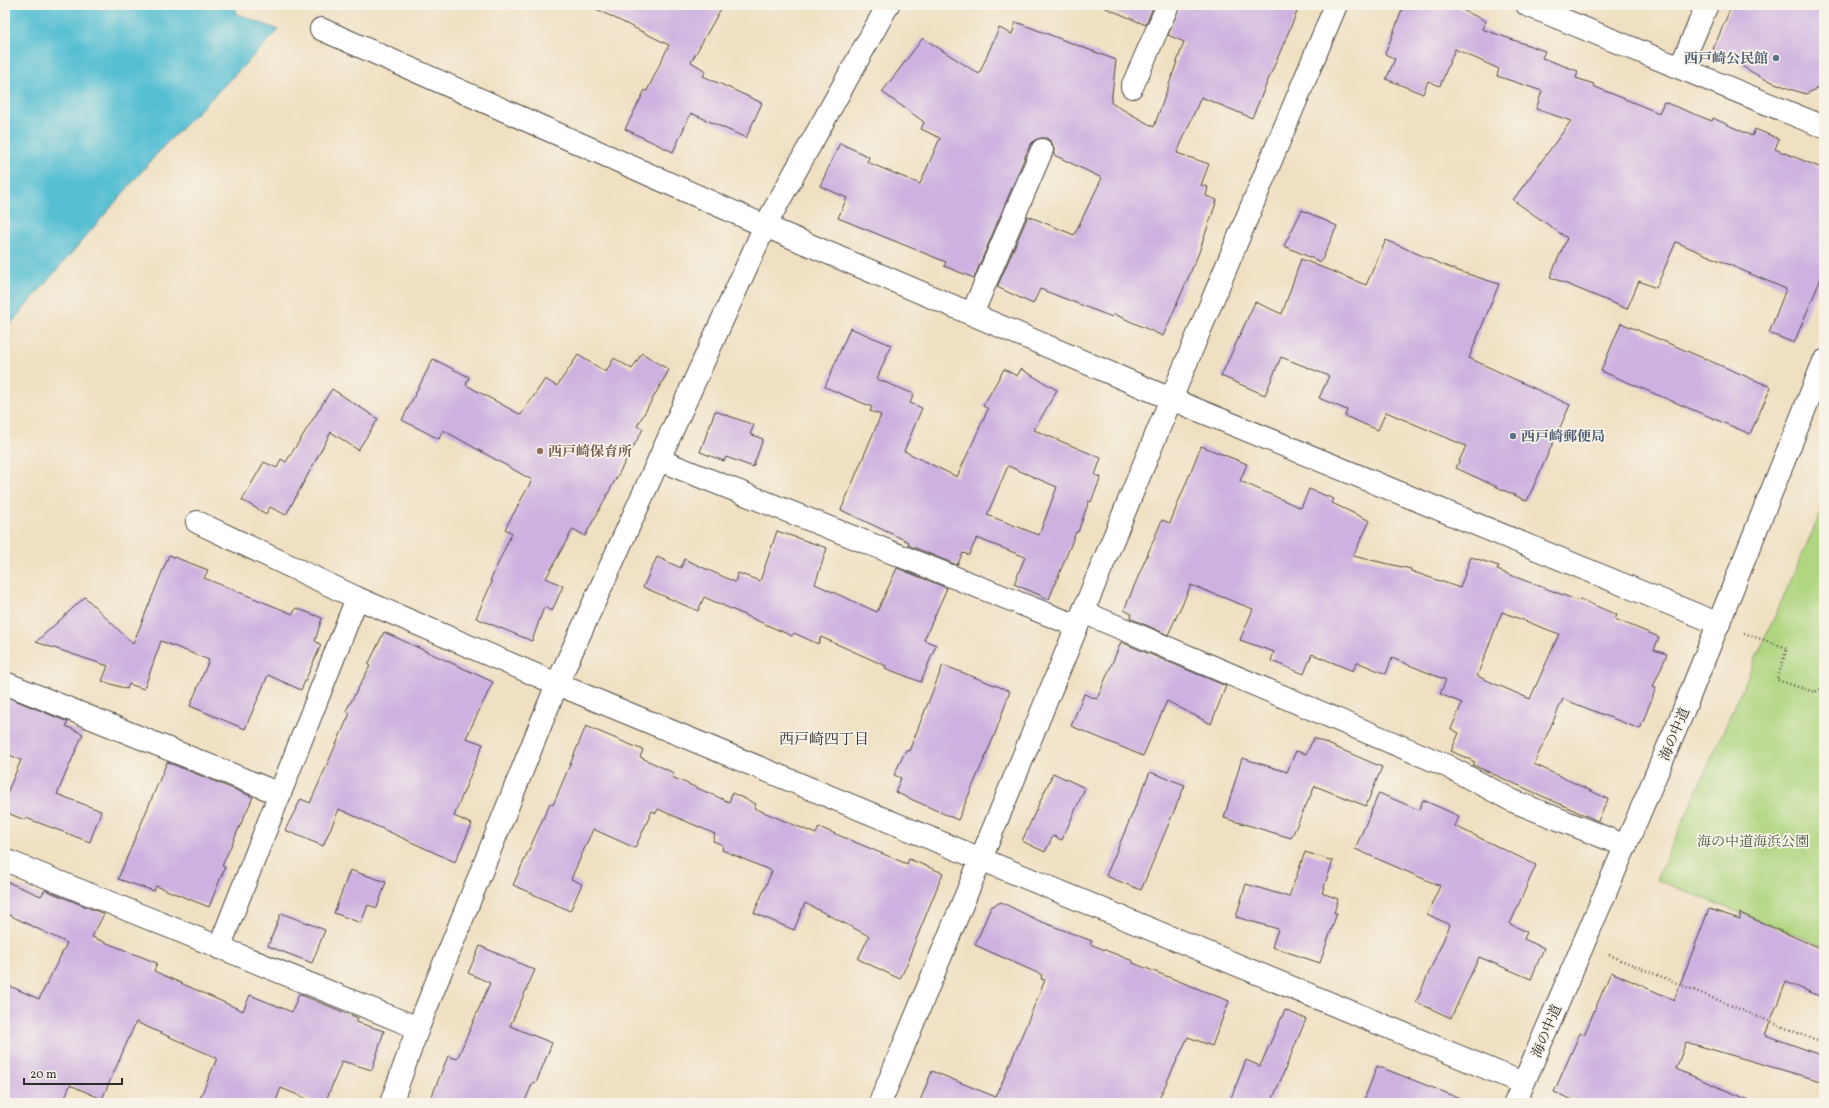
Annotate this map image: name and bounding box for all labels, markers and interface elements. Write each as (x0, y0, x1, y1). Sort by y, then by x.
place label: 西戸崎公民館 (1684, 50, 1768, 69)
marker: 西戸崎公民館 (1771, 53, 1781, 63)
place label: 西戸崎郵便局 (1521, 428, 1605, 447)
marker: 西戸崎郵便局 (1508, 431, 1518, 441)
place label: 西戸崎保育所 (548, 443, 632, 462)
marker: 西戸崎保育所 (535, 446, 545, 456)
street label: 海の中道 (1656, 705, 1695, 764)
district label: 西戸崎四丁目 (779, 730, 869, 751)
park label: 海の中道海浜公園 (1697, 833, 1809, 852)
street label: 海の中道 (1528, 1002, 1567, 1061)
scale bar (24, 1060, 122, 1086)
text: 20 m (30, 1067, 57, 1083)

